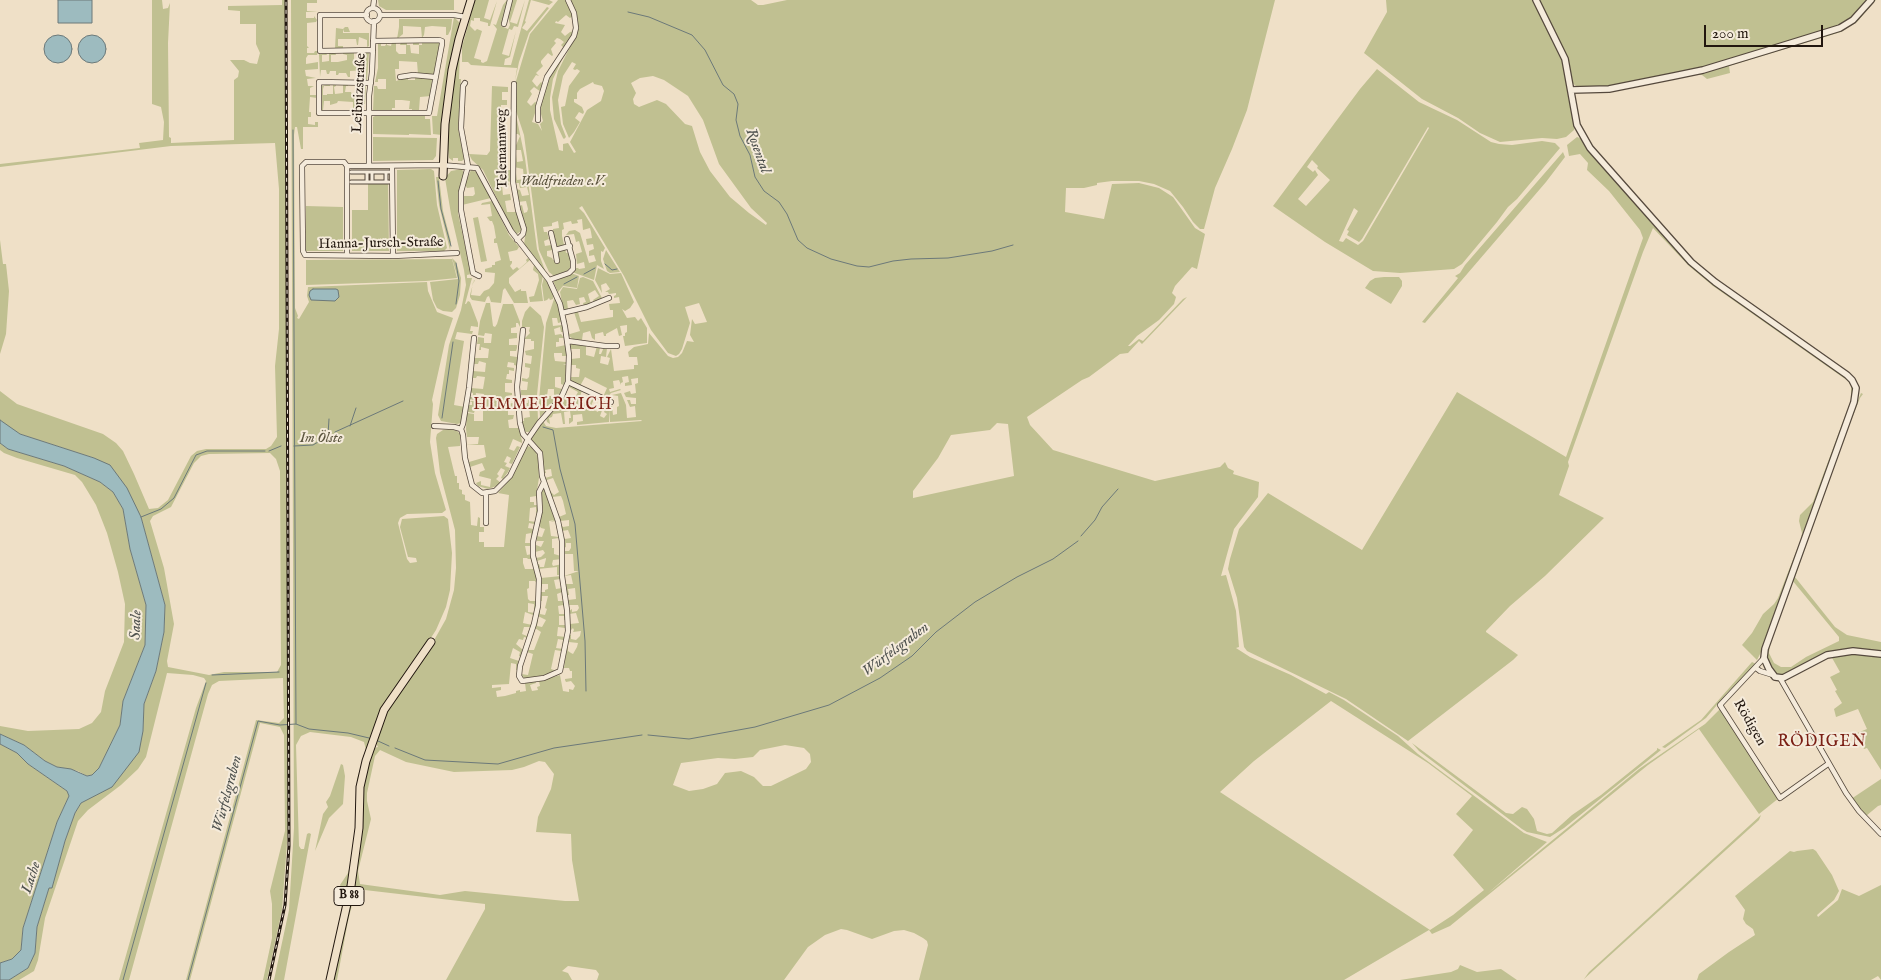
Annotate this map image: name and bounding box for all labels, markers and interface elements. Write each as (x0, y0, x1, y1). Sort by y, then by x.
scale bar (1706, 15, 1825, 47)
text: 200 m (1712, 24, 1749, 43)
street label: Leibnizstraße (350, 53, 370, 133)
street label: Telemannweg (494, 109, 512, 189)
water label: Rosental (741, 126, 773, 176)
park label: Waldfrieden e.V. (521, 174, 605, 190)
street label: Hanna-Jursch-Straße (318, 235, 444, 253)
district label: HIMMELREICH (472, 396, 614, 416)
park label: Im Ölste (300, 431, 342, 447)
water label: Saale (127, 610, 147, 640)
water label: Würfelsgraben (859, 619, 933, 681)
street label: Rödigen (1729, 697, 1769, 749)
district label: RÖDIGEN (1777, 733, 1867, 753)
water label: Würfelsgraben (209, 754, 247, 834)
water label: Lache (18, 860, 46, 896)
road number: B 88 (334, 886, 364, 906)

